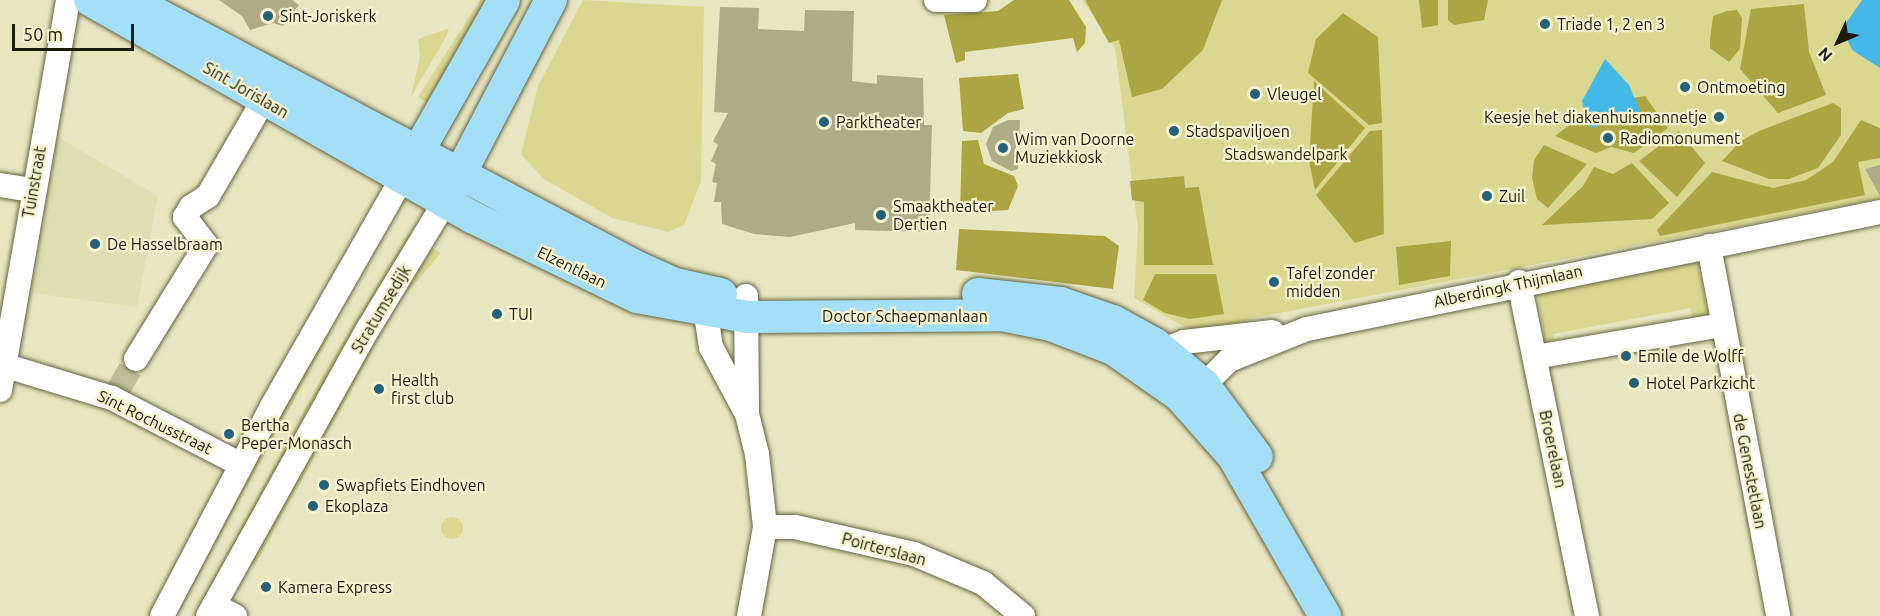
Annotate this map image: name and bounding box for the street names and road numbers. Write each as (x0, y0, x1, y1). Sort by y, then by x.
street label: Sint Jorislaan (200, 58, 292, 122)
street label: Tuinstraat (18, 145, 50, 219)
street label: Elzentlaan (534, 242, 610, 292)
street label: Alberdingk Thijmlaan (1432, 261, 1584, 311)
street label: Stratumsedijk (347, 262, 415, 356)
street label: Doctor Schaepmanlaan (822, 306, 988, 326)
street label: Sint Rochusstraat (94, 386, 216, 458)
street label: Broerelaan (1535, 408, 1571, 490)
street label: de Genestetlaan (1729, 412, 1771, 530)
street label: Poirterslaan (840, 529, 928, 569)

